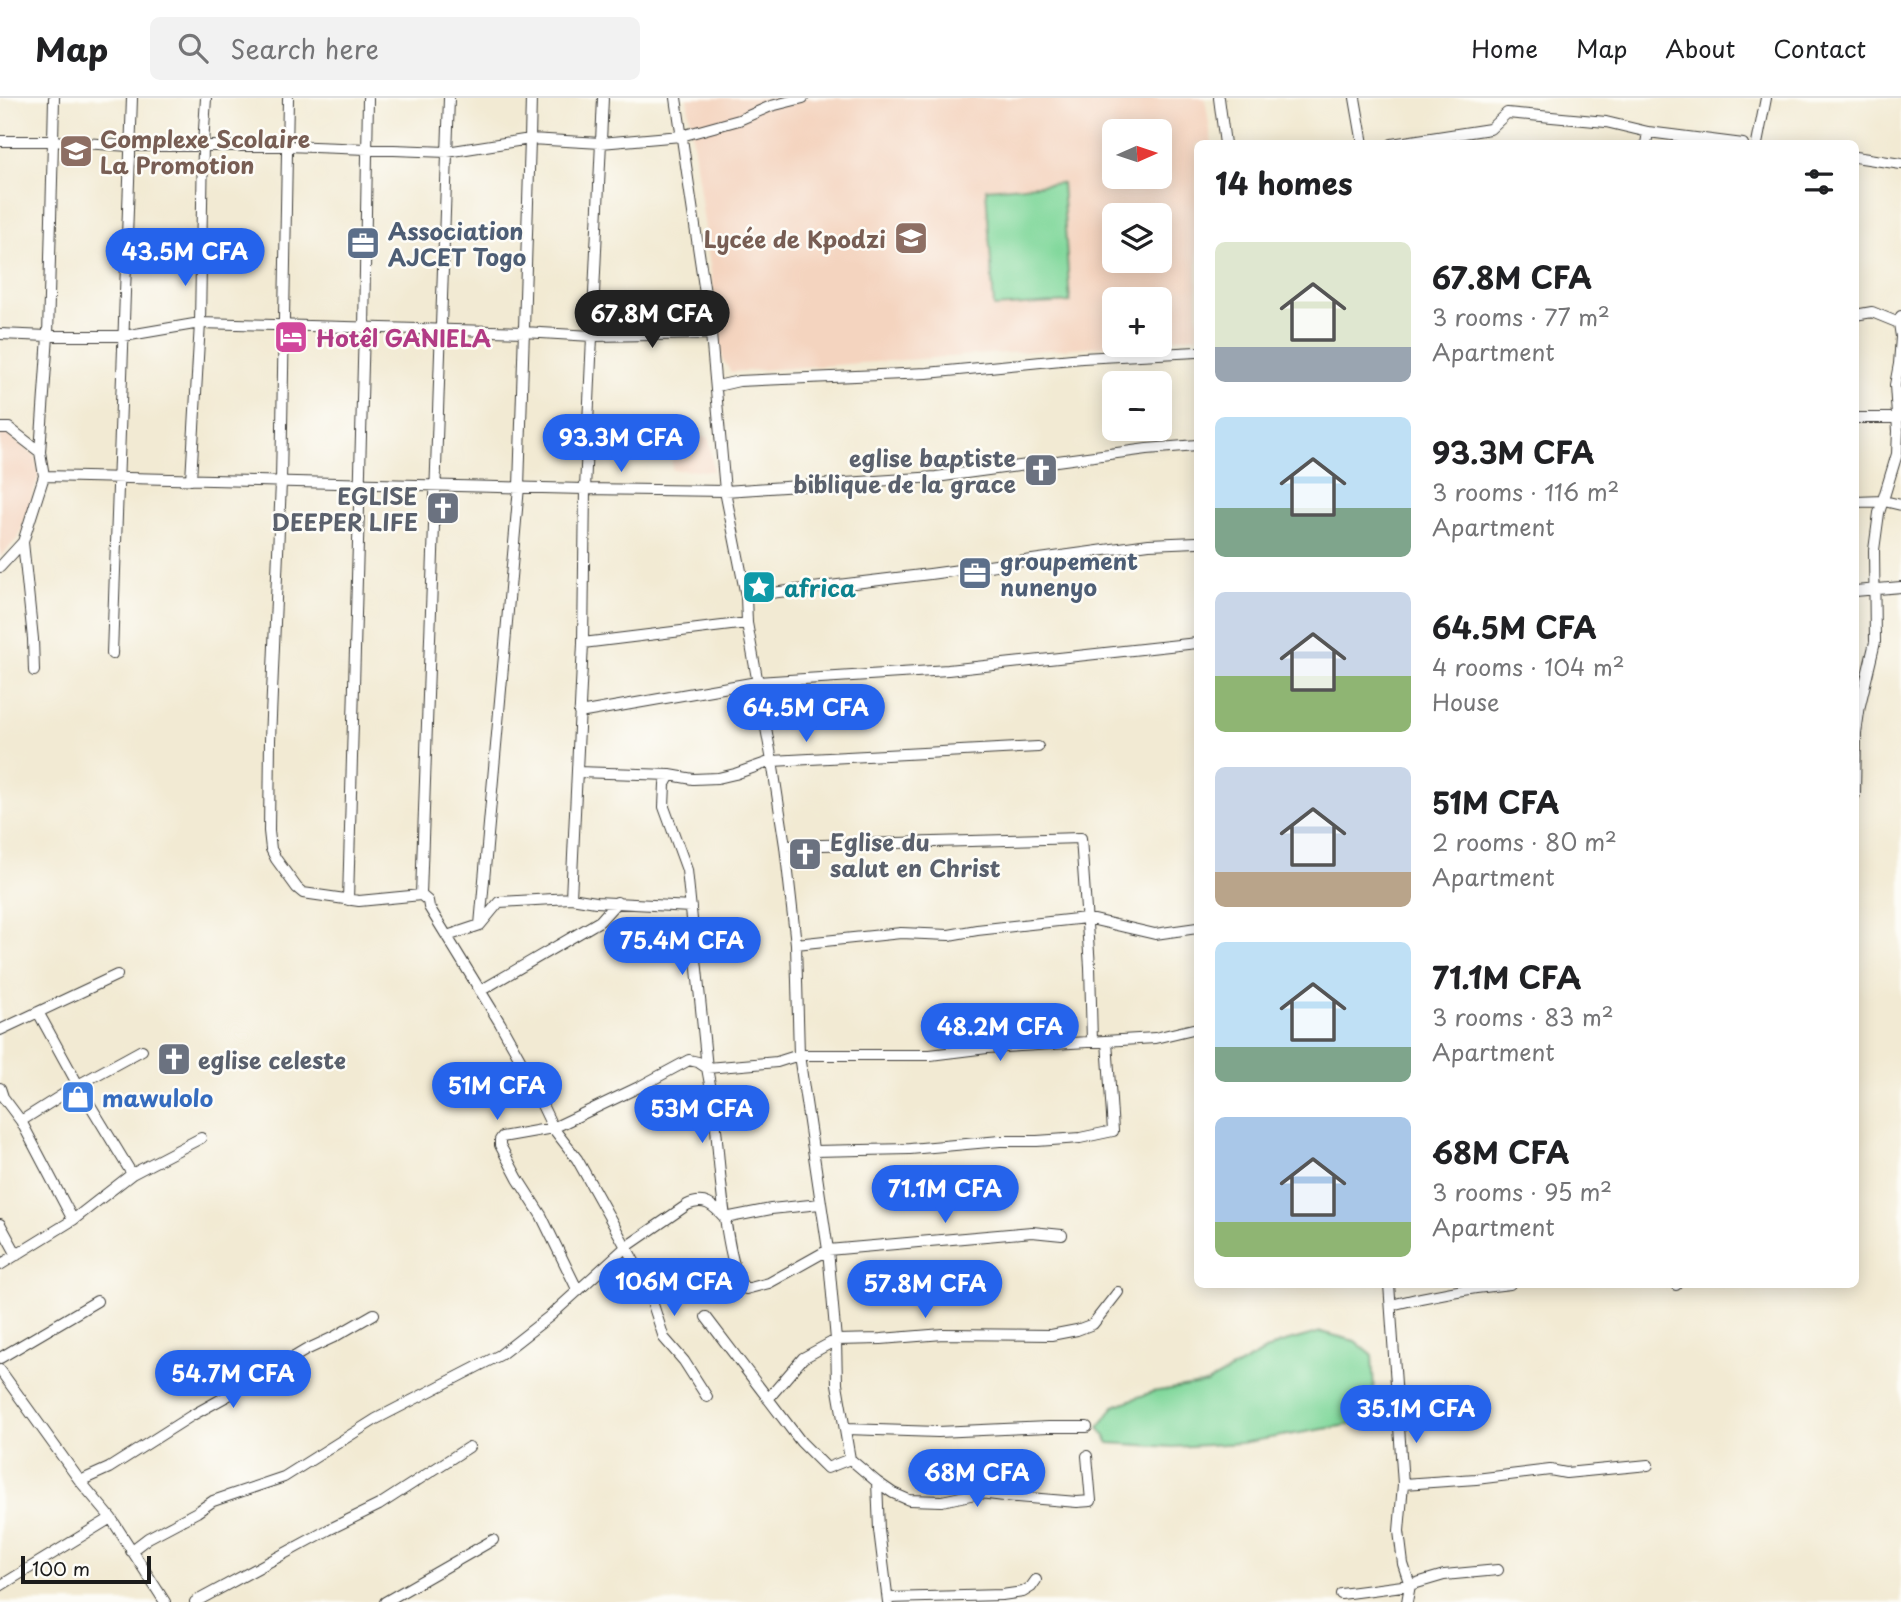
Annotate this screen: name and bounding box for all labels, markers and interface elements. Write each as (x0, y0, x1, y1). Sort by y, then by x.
search box (150, 17, 640, 80)
text: Map (35, 23, 108, 73)
icon: search (174, 29, 212, 67)
text: Search here (230, 29, 379, 68)
text: Home (1471, 30, 1538, 66)
text: Map (1576, 30, 1627, 66)
text: About (1665, 30, 1735, 66)
text: Contact (1773, 30, 1866, 66)
north arrow (1102, 119, 1172, 189)
map controls (1102, 119, 1172, 441)
place label: Complexe Scolaire La Promotion (100, 121, 311, 182)
school or university icon: Complexe Scolaire La Promotion (57, 132, 95, 170)
text: 14 homes (1215, 160, 1353, 205)
icon: filters (1800, 163, 1838, 201)
button: layers (1102, 203, 1172, 273)
place label: Association AJCET Togo (388, 213, 527, 274)
school or university icon: Lycée de Kpodzi (892, 219, 930, 257)
place label: Lycée de Kpodzi (704, 221, 886, 256)
office icon: Association AJCET Togo (344, 224, 382, 262)
pin: 43.5M CFA (105, 228, 265, 288)
text: 43.5M CFA (122, 233, 248, 268)
text: 67.8M CFA (1432, 254, 1592, 299)
icon: home (1271, 270, 1355, 354)
button: + (1102, 287, 1172, 357)
pin: 67.8M CFA (572, 290, 732, 350)
text: 67.8M CFA (591, 295, 713, 330)
text: 3 rooms · 77 m² (1432, 299, 1610, 334)
hotel icon: Hotêl GANIELA (272, 318, 310, 356)
place label: Hotêl GANIELA (316, 320, 491, 355)
text: Apartment (1432, 334, 1555, 369)
button: − (1102, 371, 1172, 441)
pin: 93.3M CFA (541, 414, 701, 474)
text: 93.3M CFA (559, 419, 683, 454)
text: 93.3M CFA (1432, 429, 1595, 474)
place label: eglise baptiste biblique de la grace (793, 440, 1017, 501)
icon: home (1271, 445, 1355, 529)
church icon: eglise baptiste biblique de la grace (1022, 451, 1060, 489)
text: 3 rooms · 116 m² (1432, 474, 1619, 509)
place label: EGLISE DEEPER LIFE (272, 478, 418, 539)
church icon: EGLISE DEEPER LIFE (424, 489, 462, 527)
text: Apartment (1432, 509, 1555, 544)
place label: groupement nunenyo (1000, 543, 1138, 604)
office icon: groupement nunenyo (956, 554, 994, 592)
place icon: africa (740, 568, 778, 606)
place label: africa (784, 570, 856, 605)
text: 64.5M CFA (1432, 604, 1597, 649)
icon: home (1271, 620, 1355, 704)
text: 4 rooms · 104 m² (1432, 649, 1625, 684)
pin: 64.5M CFA (726, 684, 886, 744)
text: House (1432, 684, 1499, 719)
text: 64.5M CFA (743, 689, 869, 724)
text: 51M CFA (1432, 779, 1560, 824)
icon: home (1271, 795, 1355, 879)
place label: Eglise du salut en Christ (830, 824, 1001, 885)
text: 2 rooms · 80 m² (1432, 824, 1617, 859)
church icon: Eglise du salut en Christ (786, 835, 824, 873)
text: Apartment (1432, 859, 1555, 894)
pin: 75.4M CFA (602, 918, 762, 977)
text: 75.4M CFA (620, 922, 744, 957)
text: 71.1M CFA (1432, 954, 1582, 999)
icon: home (1271, 970, 1355, 1054)
text: 3 rooms · 83 m² (1432, 999, 1614, 1034)
pin: 48.2M CFA (920, 1004, 1080, 1063)
text: 48.2M CFA (937, 1008, 1063, 1043)
text: Apartment (1432, 1034, 1555, 1069)
church icon: eglise celeste (155, 1040, 193, 1078)
place label: eglise celeste (198, 1042, 346, 1077)
pin: 51M CFA (432, 1062, 562, 1122)
text: 51M CFA (448, 1067, 546, 1102)
shop icon: mawulolo (59, 1078, 97, 1116)
place label: mawulolo (102, 1080, 213, 1115)
pin: 53M CFA (637, 1086, 767, 1145)
text: 53M CFA (650, 1090, 754, 1125)
text: 68M CFA (1432, 1129, 1570, 1174)
icon: home (1271, 1145, 1355, 1229)
pin: 71.1M CFA (865, 1166, 1025, 1225)
text: 71.1M CFA (888, 1170, 1002, 1205)
text: 3 rooms · 95 m² (1432, 1174, 1612, 1209)
text: Apartment (1432, 1209, 1555, 1244)
pin: 106M CFA (602, 1258, 746, 1318)
pin: 57.8M CFA (845, 1260, 1005, 1320)
text: 106M CFA (615, 1263, 733, 1298)
text: 57.8M CFA (863, 1265, 987, 1300)
pin: 54.7M CFA (153, 1350, 313, 1410)
text: 54.7M CFA (171, 1355, 295, 1390)
pin: 35.1M CFA (1336, 1386, 1496, 1445)
text: 35.1M CFA (1356, 1390, 1476, 1425)
pin: 68M CFA (912, 1450, 1042, 1509)
text: 68M CFA (924, 1454, 1030, 1489)
scale bar (21, 1553, 150, 1585)
text: 100 m (32, 1554, 90, 1582)

